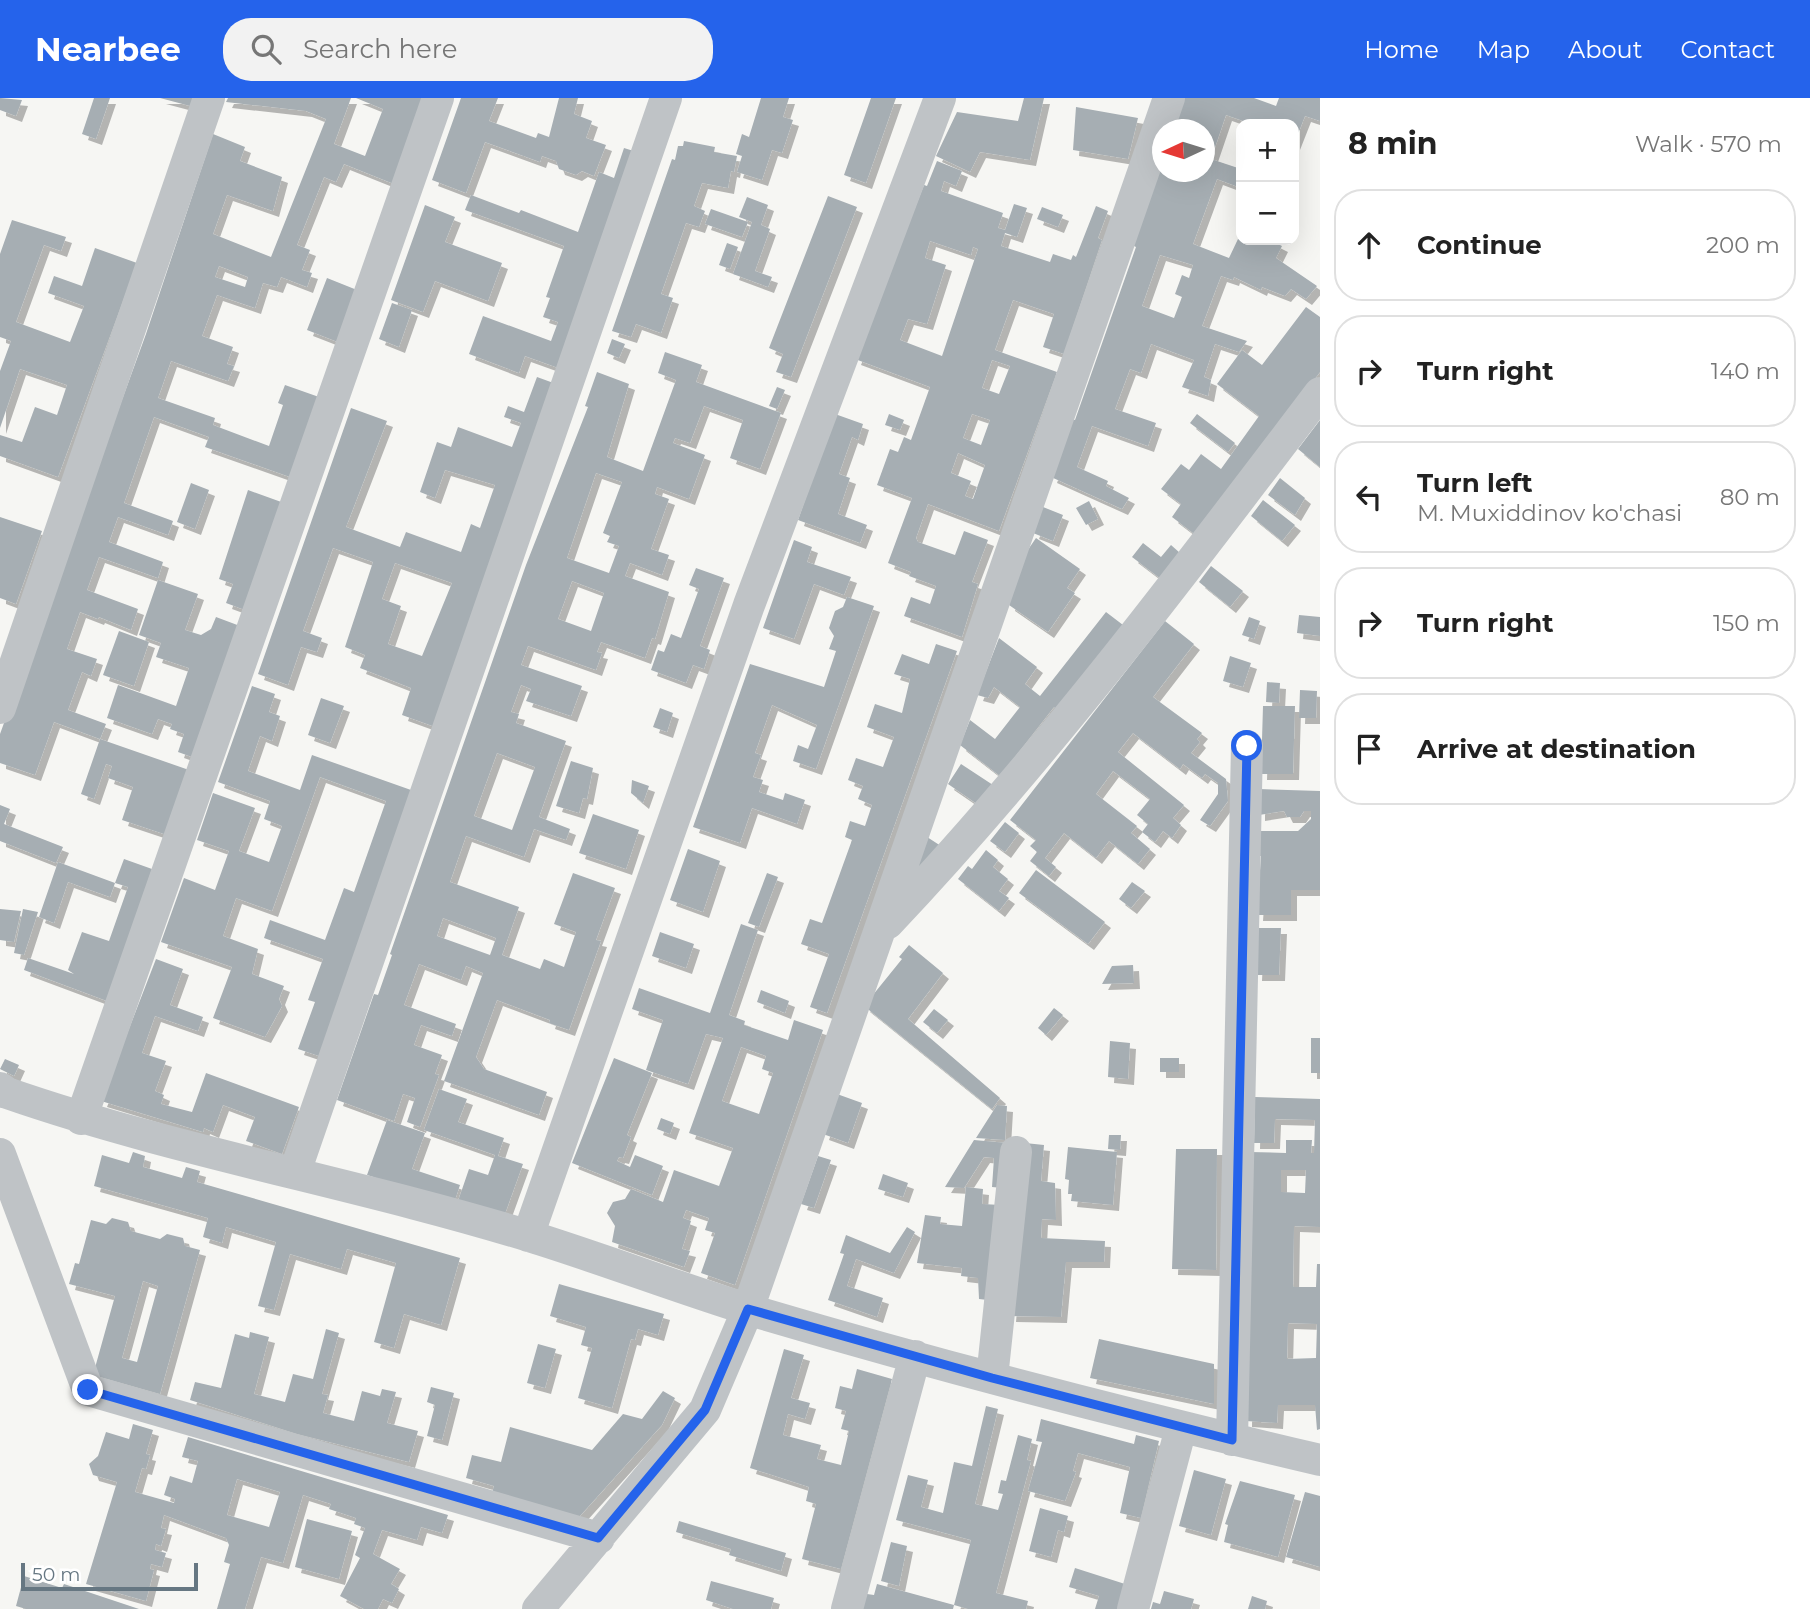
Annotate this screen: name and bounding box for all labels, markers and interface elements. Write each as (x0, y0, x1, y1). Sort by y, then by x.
search box (223, 18, 713, 81)
text: Nearbee (35, 29, 181, 69)
icon: search (247, 30, 285, 68)
text: Search here (303, 33, 458, 65)
text: Home (1364, 35, 1439, 64)
text: Map (1477, 35, 1530, 64)
text: About (1568, 35, 1642, 64)
text: Contact (1680, 35, 1775, 64)
north arrow (1152, 119, 1215, 182)
map controls (1236, 119, 1299, 245)
button: + (1236, 119, 1299, 182)
text: 8 min (1348, 125, 1438, 162)
text: Walk · 570 m (1635, 130, 1782, 158)
button: − (1236, 182, 1299, 245)
icon: ahead (1350, 226, 1388, 264)
text: Continue (1417, 229, 1542, 261)
text: 200 m (1706, 231, 1780, 259)
icon: right (1350, 352, 1388, 390)
text: Turn right (1417, 355, 1553, 387)
text: 140 m (1711, 357, 1780, 385)
text: Turn left (1417, 467, 1533, 499)
icon: left (1350, 478, 1388, 516)
text: 80 m (1720, 483, 1780, 511)
text: M. Muxiddinov ko'chasi (1417, 499, 1682, 527)
icon: right (1350, 604, 1388, 642)
text: Turn right (1417, 607, 1553, 639)
text: 150 m (1713, 609, 1780, 637)
route start (1231, 730, 1262, 761)
icon: arrive (1350, 730, 1388, 768)
text: Arrive at destination (1417, 733, 1696, 765)
route end (72, 1374, 103, 1405)
scale bar (21, 1560, 198, 1592)
text: 50 m (32, 1563, 80, 1586)

